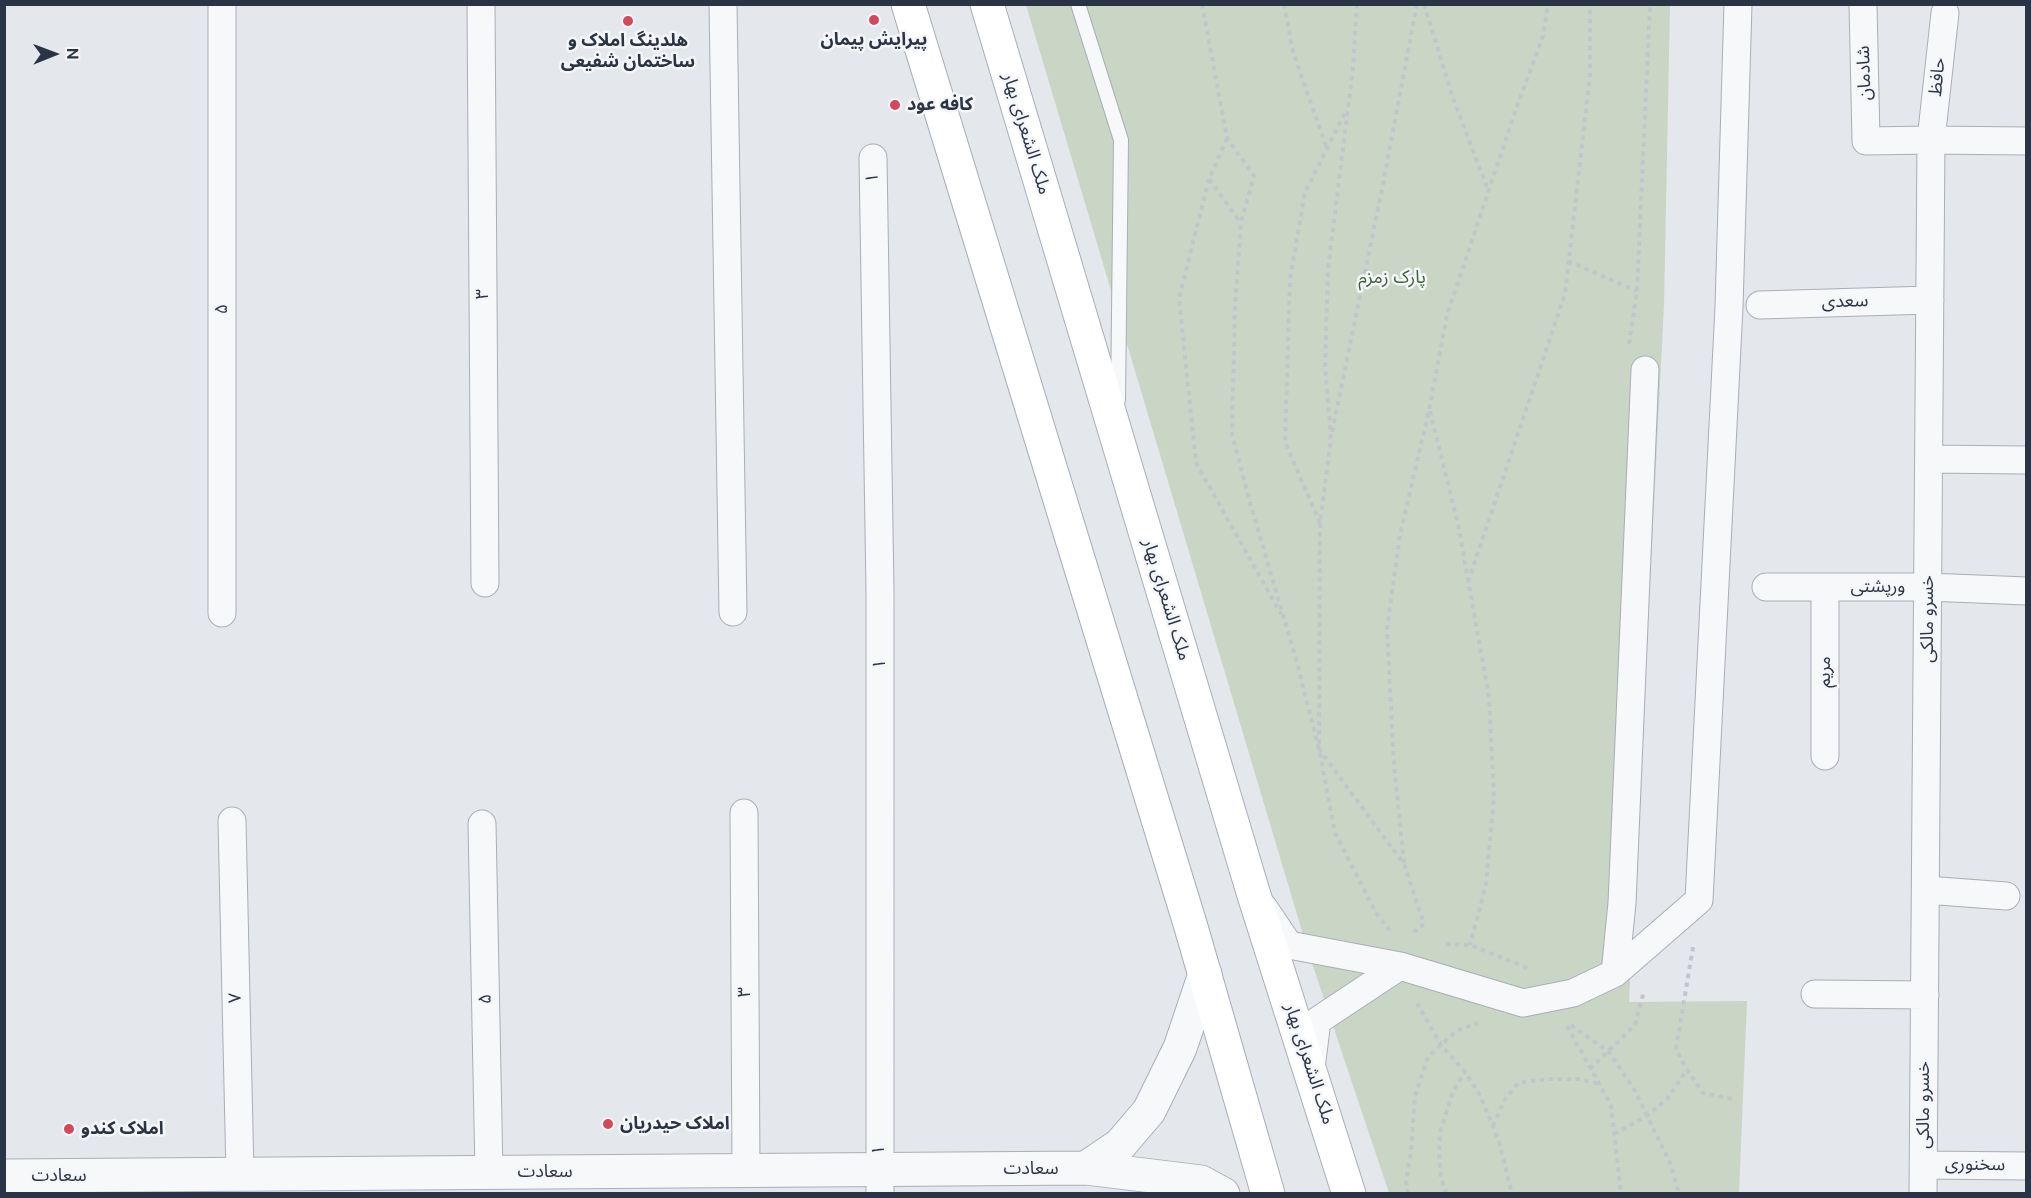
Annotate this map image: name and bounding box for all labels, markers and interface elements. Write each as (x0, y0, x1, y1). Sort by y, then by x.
marker: پیرایش پیمان (867, 13, 881, 27)
marker: هلدینگ املاک و ساختمان شفیعی (621, 14, 635, 28)
north arrow (24, 24, 84, 84)
place label: پیرایش پیمان (820, 29, 928, 51)
place label: هلدینگ املاک و ساختمان شفیعی (561, 30, 695, 72)
street label: شادمان (1853, 45, 1877, 101)
text: N (62, 48, 83, 60)
street label: حافظ (1925, 57, 1951, 97)
street label: ملک الشعرای بهار (997, 71, 1055, 197)
place label: کافه عود (907, 94, 973, 116)
marker: کافه عود (888, 98, 902, 112)
street label: ۱ (862, 173, 884, 183)
park label: پارک زمزم (1358, 267, 1426, 289)
street label: ۳ (472, 289, 494, 299)
street label: سعدی (1821, 290, 1869, 314)
street label: ۵ (211, 304, 233, 314)
street label: ملک الشعرای بهار (1137, 537, 1195, 663)
street label: خسرو مالکی (1917, 575, 1939, 663)
street label: ورپشتی (1851, 576, 1905, 598)
street label: مریم (1814, 656, 1836, 688)
street label: ۱ (869, 659, 891, 669)
street label: ۳ (734, 987, 756, 997)
street label: ۷ (225, 993, 247, 1003)
street label: ۵ (475, 994, 497, 1004)
street label: ملک الشعرای بهار (1279, 1001, 1339, 1127)
street label: خسرو مالکی (1913, 1061, 1935, 1149)
place label: املاک حیدریان (620, 1113, 730, 1135)
marker: املاک حیدریان (601, 1117, 615, 1131)
place label: املاک کندو (81, 1118, 164, 1140)
marker: املاک کندو (62, 1122, 76, 1136)
street label: ۱ (868, 1145, 890, 1155)
street label: سخنوری (1945, 1154, 2005, 1176)
street label: سعادت (1003, 1158, 1059, 1180)
street label: سعادت (517, 1161, 573, 1183)
street label: سعادت (31, 1165, 87, 1187)

